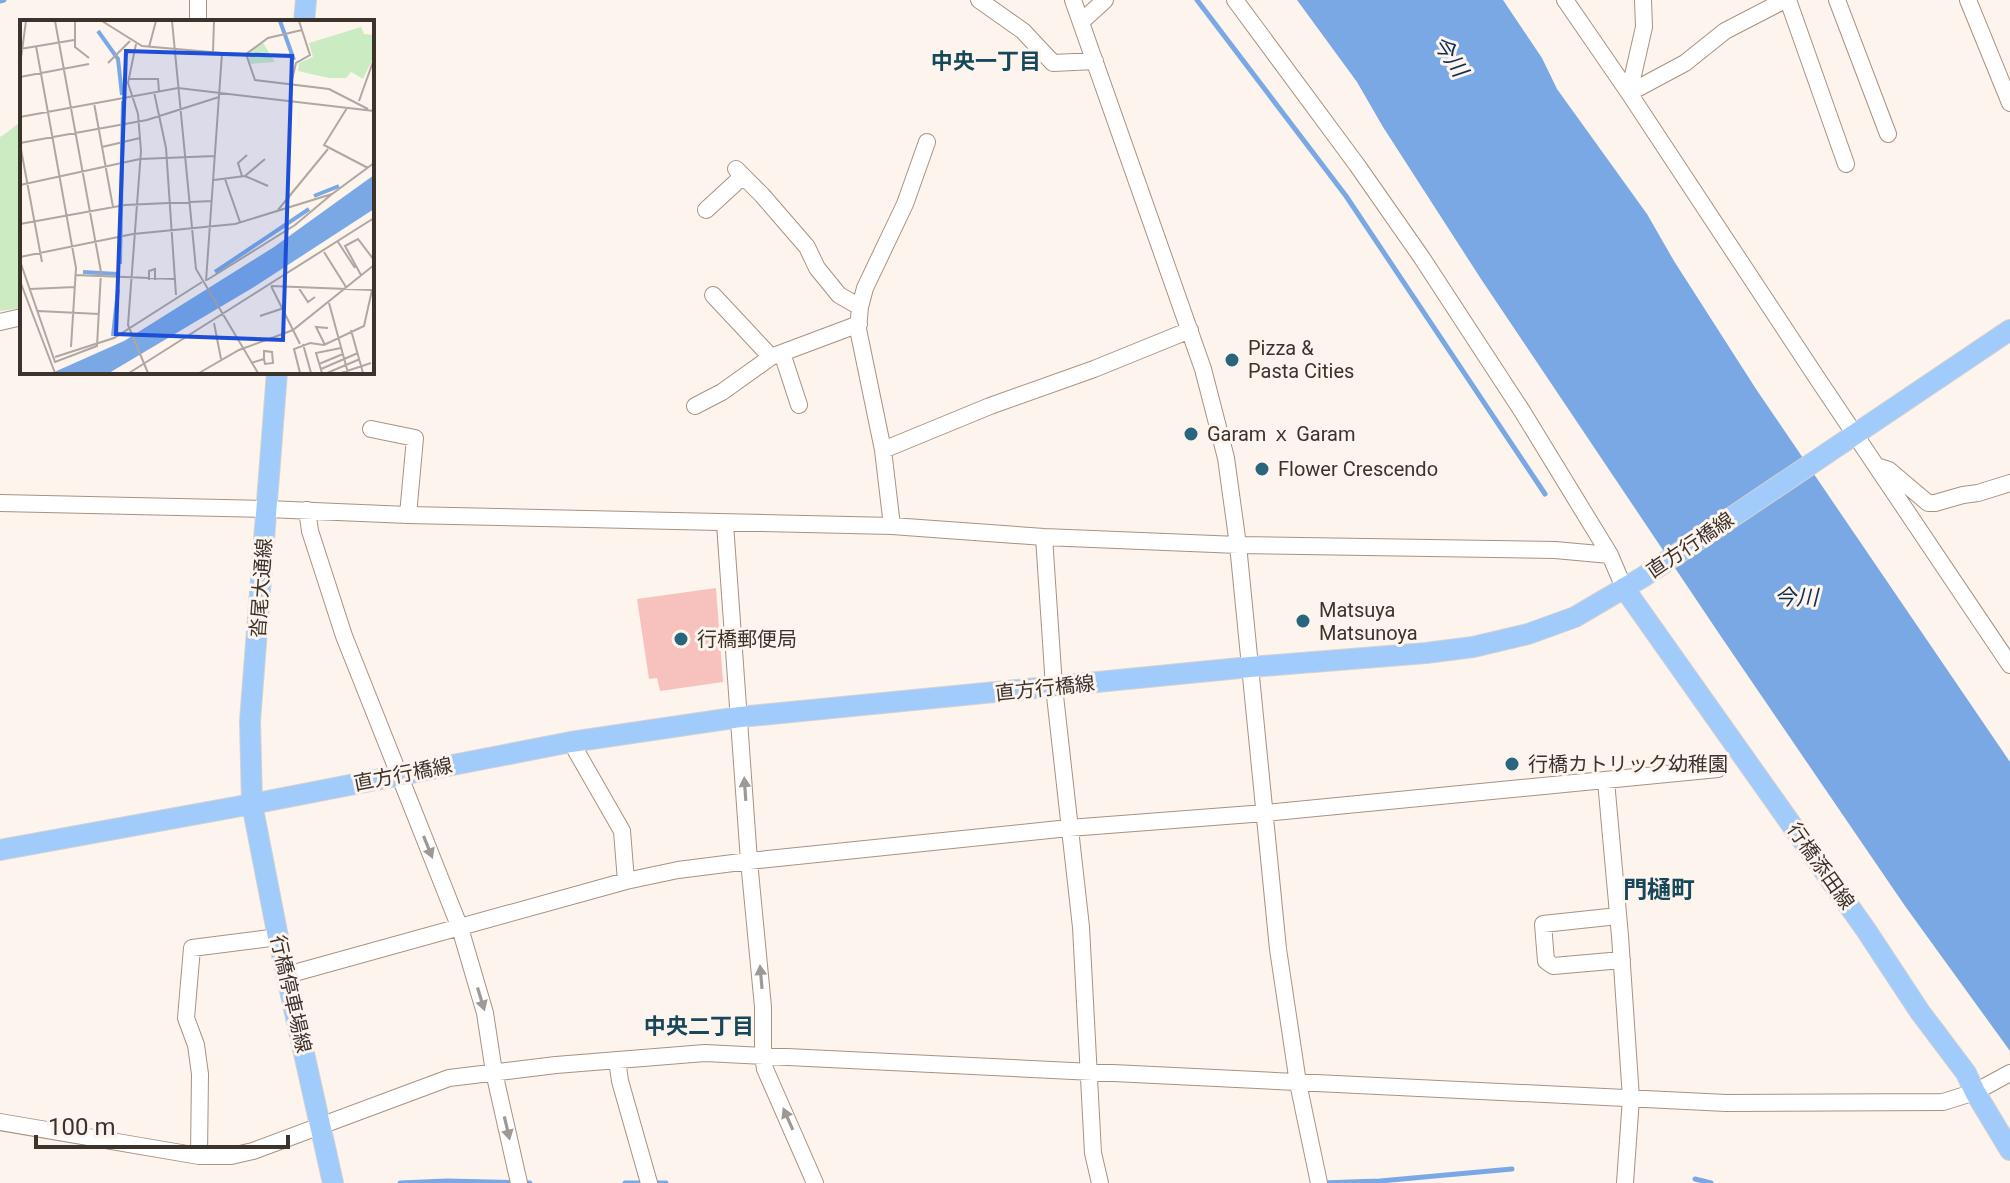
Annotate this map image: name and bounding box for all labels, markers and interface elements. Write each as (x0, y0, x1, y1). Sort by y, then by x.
inset map (20, 20, 374, 374)
water label: 今川 (1428, 31, 1474, 83)
district label: 中央一丁目 (931, 49, 1041, 74)
place label: Pizza & Pasta Cities (1248, 336, 1354, 383)
marker: Pizza & Pasta Cities (1223, 351, 1241, 369)
place label: Garam ｘ Garam (1207, 422, 1356, 446)
marker: Garam ｘ Garam (1182, 425, 1200, 443)
place label: Flower Crescendo (1278, 457, 1438, 481)
marker: Flower Crescendo (1253, 460, 1271, 478)
street label: 直方行橋線 (1642, 507, 1738, 583)
street label: 沓尾大通線 (246, 537, 276, 639)
water label: 今川 (1774, 585, 1820, 610)
place label: Matsuya Matsunoya (1319, 598, 1418, 645)
marker: Matsuya Matsunoya (1294, 612, 1312, 630)
place label: 行橋郵便局 (697, 627, 797, 651)
marker: 行橋郵便局 (672, 630, 690, 648)
street label: 直方行橋線 (994, 671, 1096, 705)
place label: 行橋カトリック幼稚園 (1528, 752, 1728, 776)
street label: 直方行橋線 (352, 753, 454, 795)
marker: 行橋カトリック幼稚園 (1503, 755, 1521, 773)
one-way arrow (738, 776, 751, 801)
street label: 行橋添田線 (1782, 818, 1860, 914)
one-way arrow (422, 835, 435, 859)
district label: 門樋町 (1623, 876, 1695, 904)
street label: 行橋停車場線 (266, 933, 316, 1055)
one-way arrow (754, 964, 767, 989)
one-way arrow (475, 988, 488, 1012)
district label: 中央二丁目 (644, 1014, 754, 1039)
scale bar (36, 1099, 288, 1149)
one-way arrow (781, 1108, 794, 1131)
text: 100 m (48, 1113, 115, 1141)
one-way arrow (501, 1115, 514, 1140)

